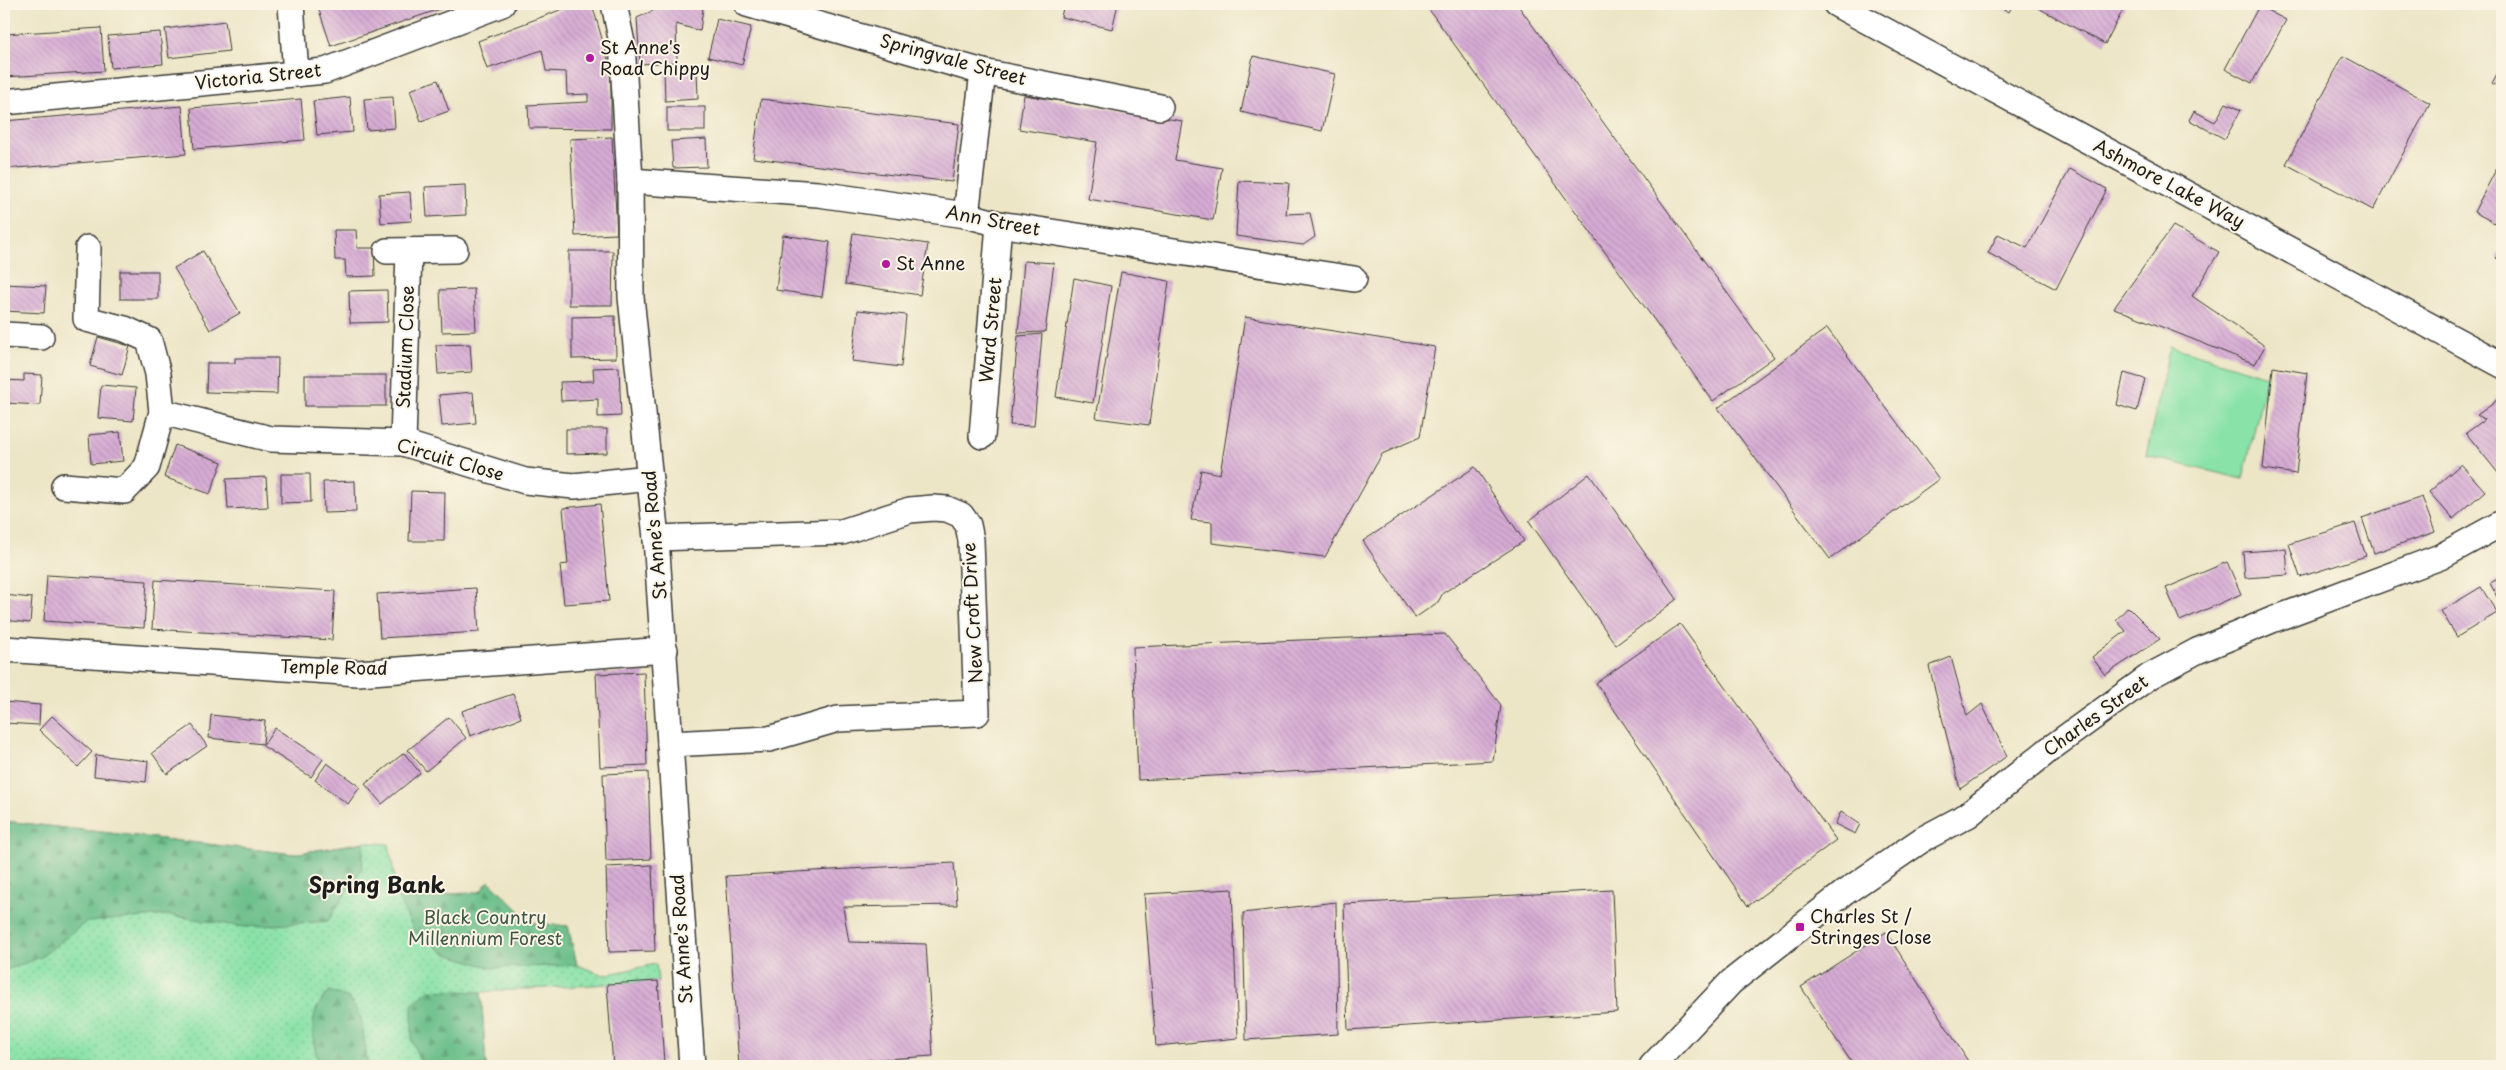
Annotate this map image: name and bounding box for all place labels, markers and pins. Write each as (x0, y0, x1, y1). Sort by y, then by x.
place label: St Anne's Road Chippy (600, 33, 710, 81)
marker: St Anne's Road Chippy (584, 52, 596, 64)
place label: St Anne (896, 249, 966, 276)
marker: St Anne (880, 258, 892, 270)
place label: Charles St / Stringes Close (1810, 902, 1932, 950)
marker: Charles St / Stringes Close (1794, 921, 1806, 933)

